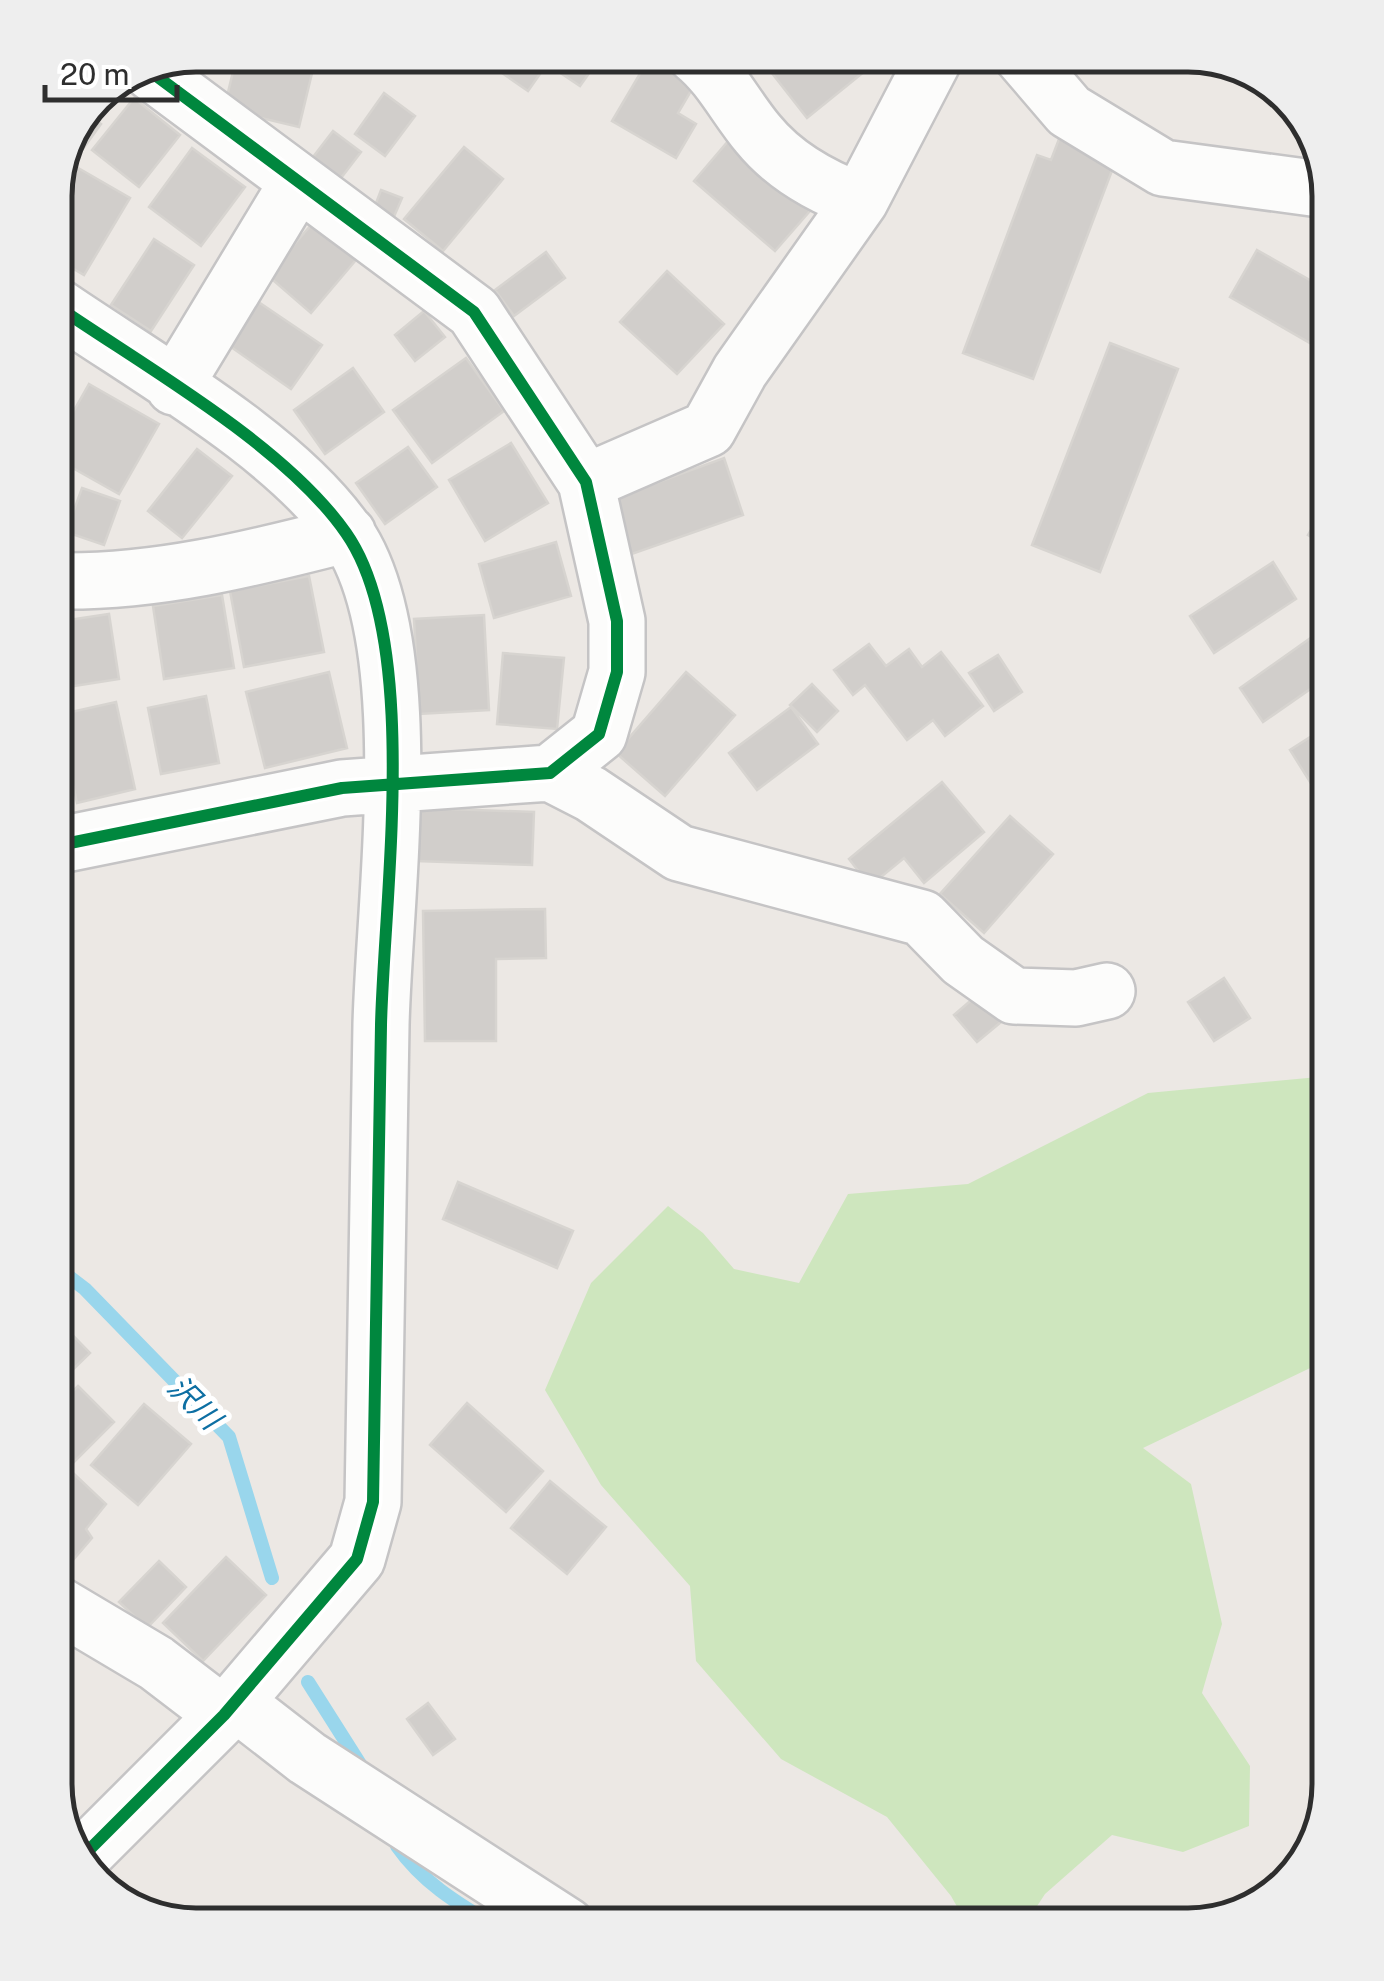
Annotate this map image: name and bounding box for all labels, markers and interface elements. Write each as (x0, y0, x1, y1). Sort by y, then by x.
scale bar (45, 40, 178, 102)
text: 20 m (60, 56, 129, 92)
water label: 沢川 (161, 1368, 231, 1438)

